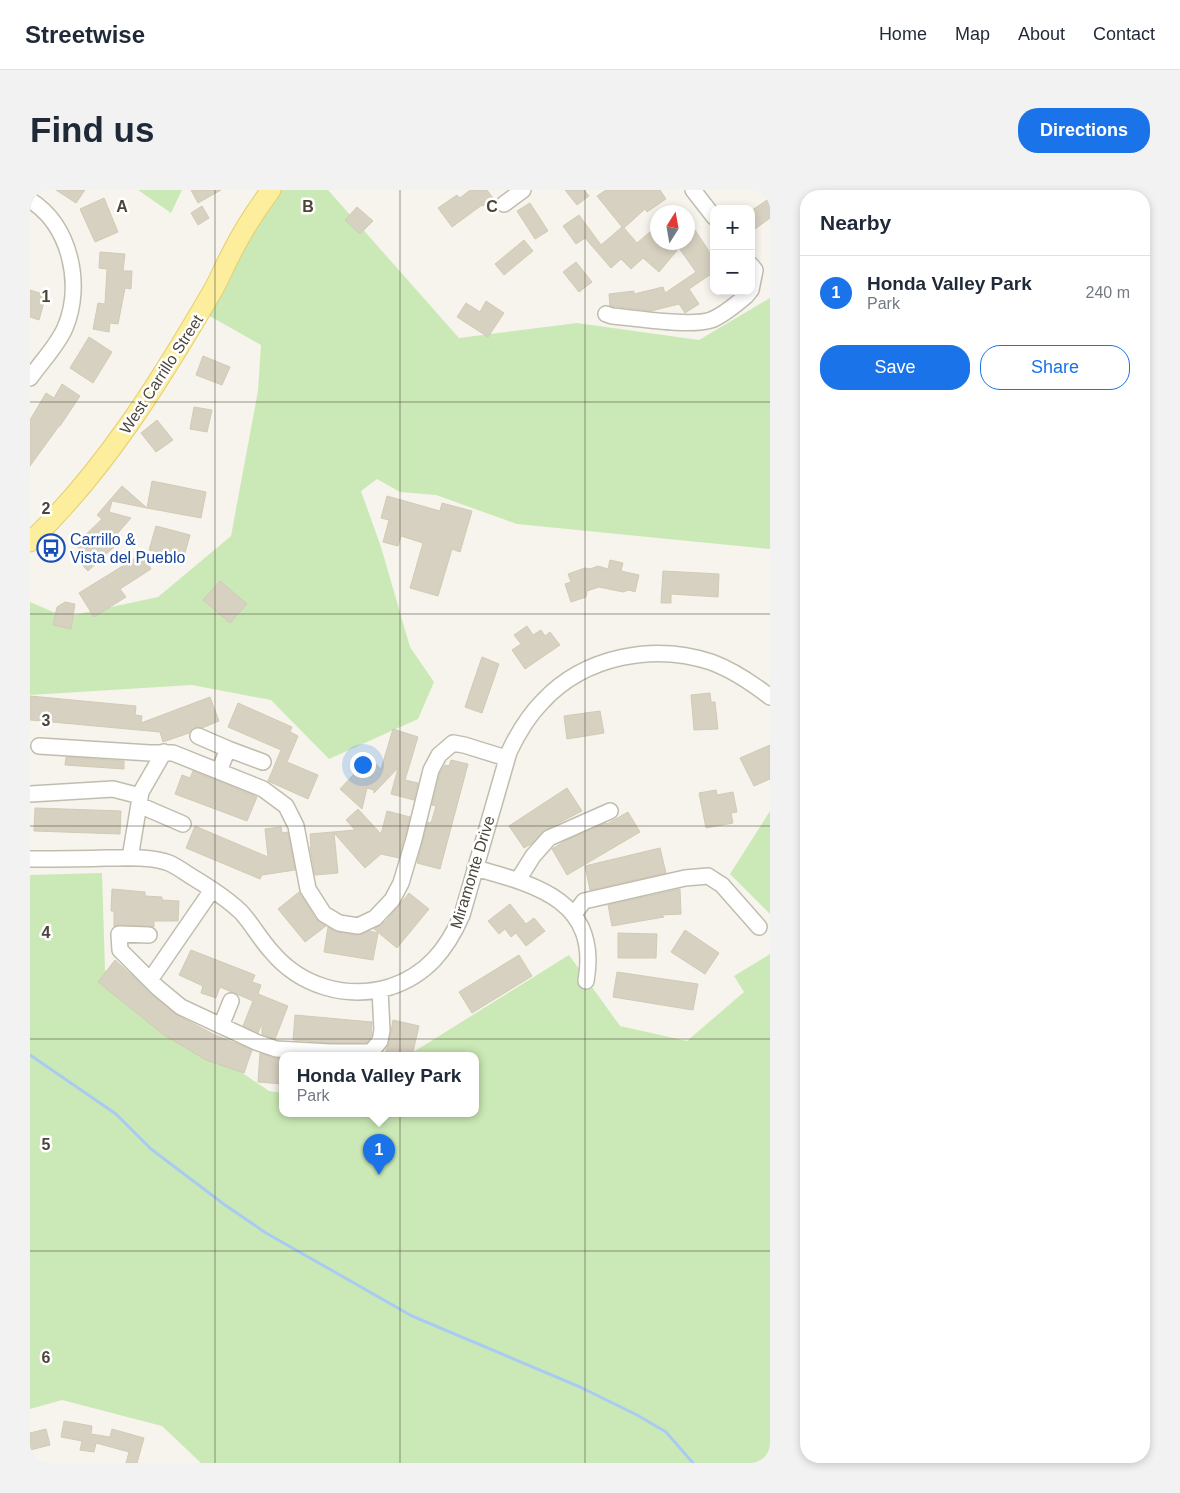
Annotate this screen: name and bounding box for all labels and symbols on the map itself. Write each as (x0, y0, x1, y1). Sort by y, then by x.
text: A (116, 198, 128, 215)
text: B (302, 198, 314, 215)
text: C (486, 198, 498, 215)
north arrow (650, 205, 695, 250)
text: 1 (42, 288, 51, 305)
street label: West Carrillo Street (117, 311, 207, 437)
text: 2 (42, 500, 51, 517)
place label: Carrillo & Vista del Pueblo (70, 531, 185, 566)
bus stop icon: Carrillo & Vista del Pueblo (36, 533, 66, 563)
text: 3 (42, 712, 51, 729)
your location (350, 752, 376, 778)
street label: Miramonte Drive (447, 813, 498, 931)
text: 4 (42, 924, 51, 941)
pin: 1 (363, 1134, 395, 1175)
text: 5 (42, 1136, 51, 1153)
text: 6 (42, 1349, 51, 1366)

